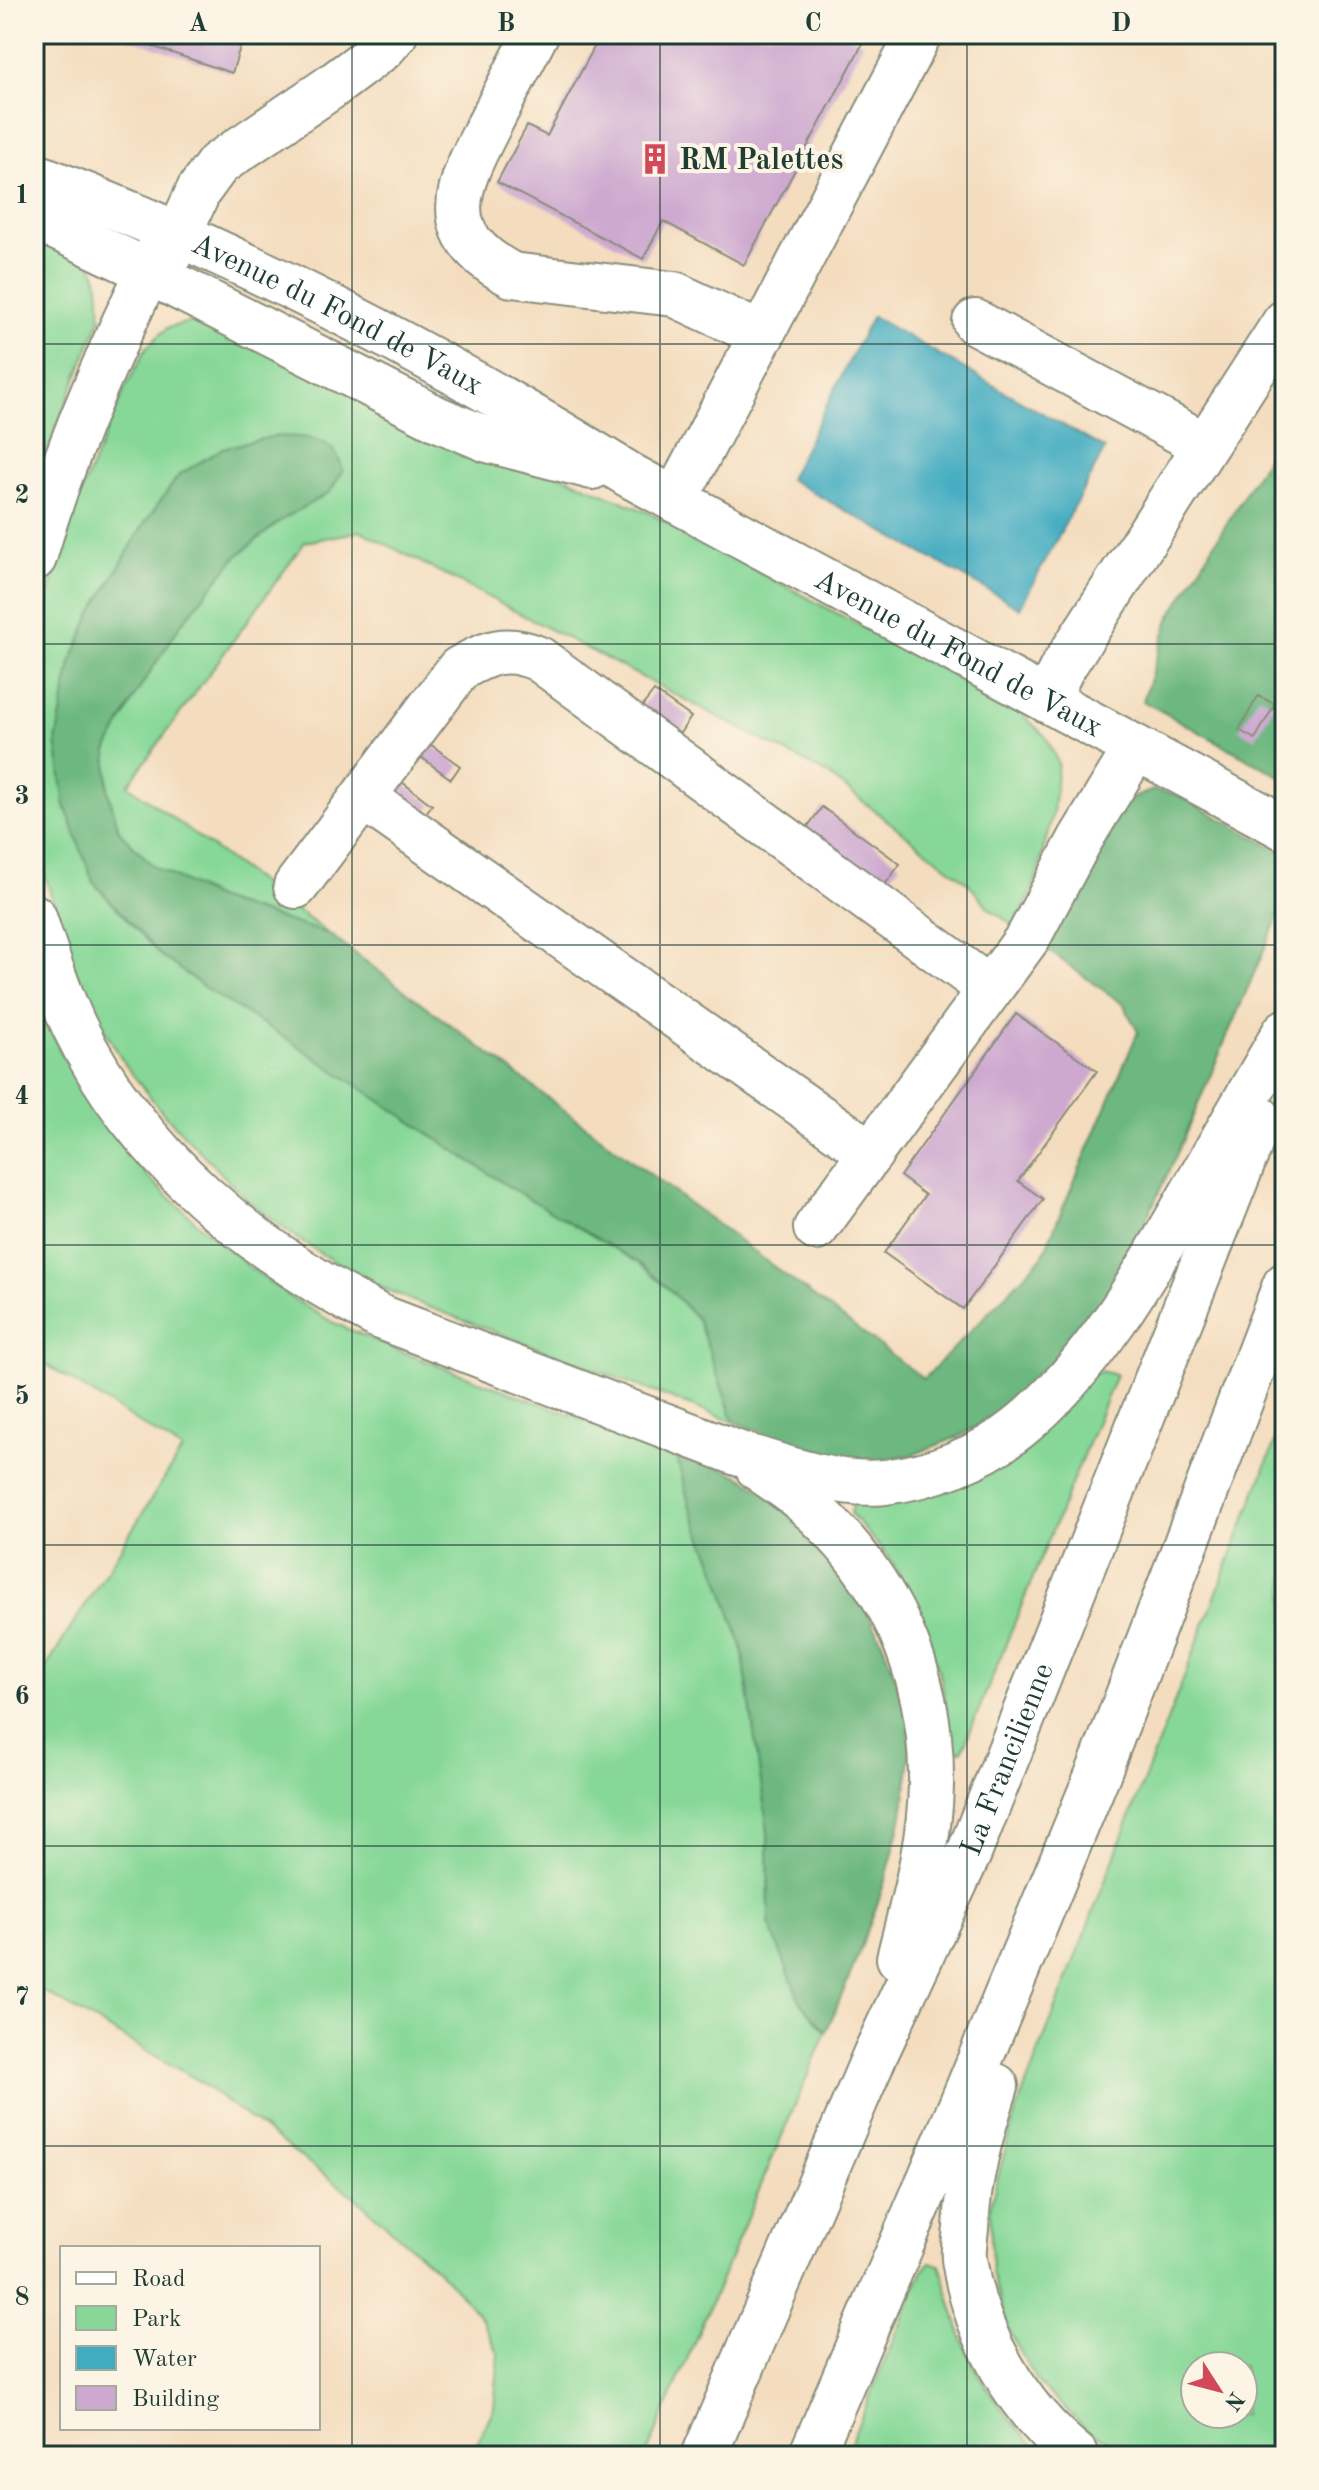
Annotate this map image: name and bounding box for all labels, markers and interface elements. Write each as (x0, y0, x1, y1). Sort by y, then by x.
text: A (188, 11, 208, 37)
text: B (497, 11, 515, 37)
text: C (804, 11, 822, 37)
text: D (1111, 11, 1131, 37)
building icon: RM Palettes (638, 142, 672, 176)
place label: RM Palettes (679, 146, 843, 176)
text: 1 (14, 183, 30, 209)
street label: Avenue du Fond de Vaux (187, 229, 487, 402)
text: 2 (14, 483, 30, 509)
street label: Avenue du Fond de Vaux (809, 565, 1107, 744)
text: 3 (14, 784, 30, 810)
text: 4 (14, 1084, 30, 1110)
text: 5 (14, 1384, 30, 1410)
street label: La Francilienne (957, 1659, 1060, 1860)
text: 6 (14, 1684, 30, 1710)
text: 7 (14, 1985, 30, 2011)
legend (60, 2246, 320, 2430)
text: Road (132, 2268, 185, 2292)
text: 8 (14, 2285, 30, 2311)
text: Park (132, 2308, 181, 2332)
text: Water (132, 2348, 197, 2372)
north arrow (1179, 2350, 1259, 2430)
text: N (1220, 2387, 1247, 2414)
text: Building (132, 2388, 219, 2412)

